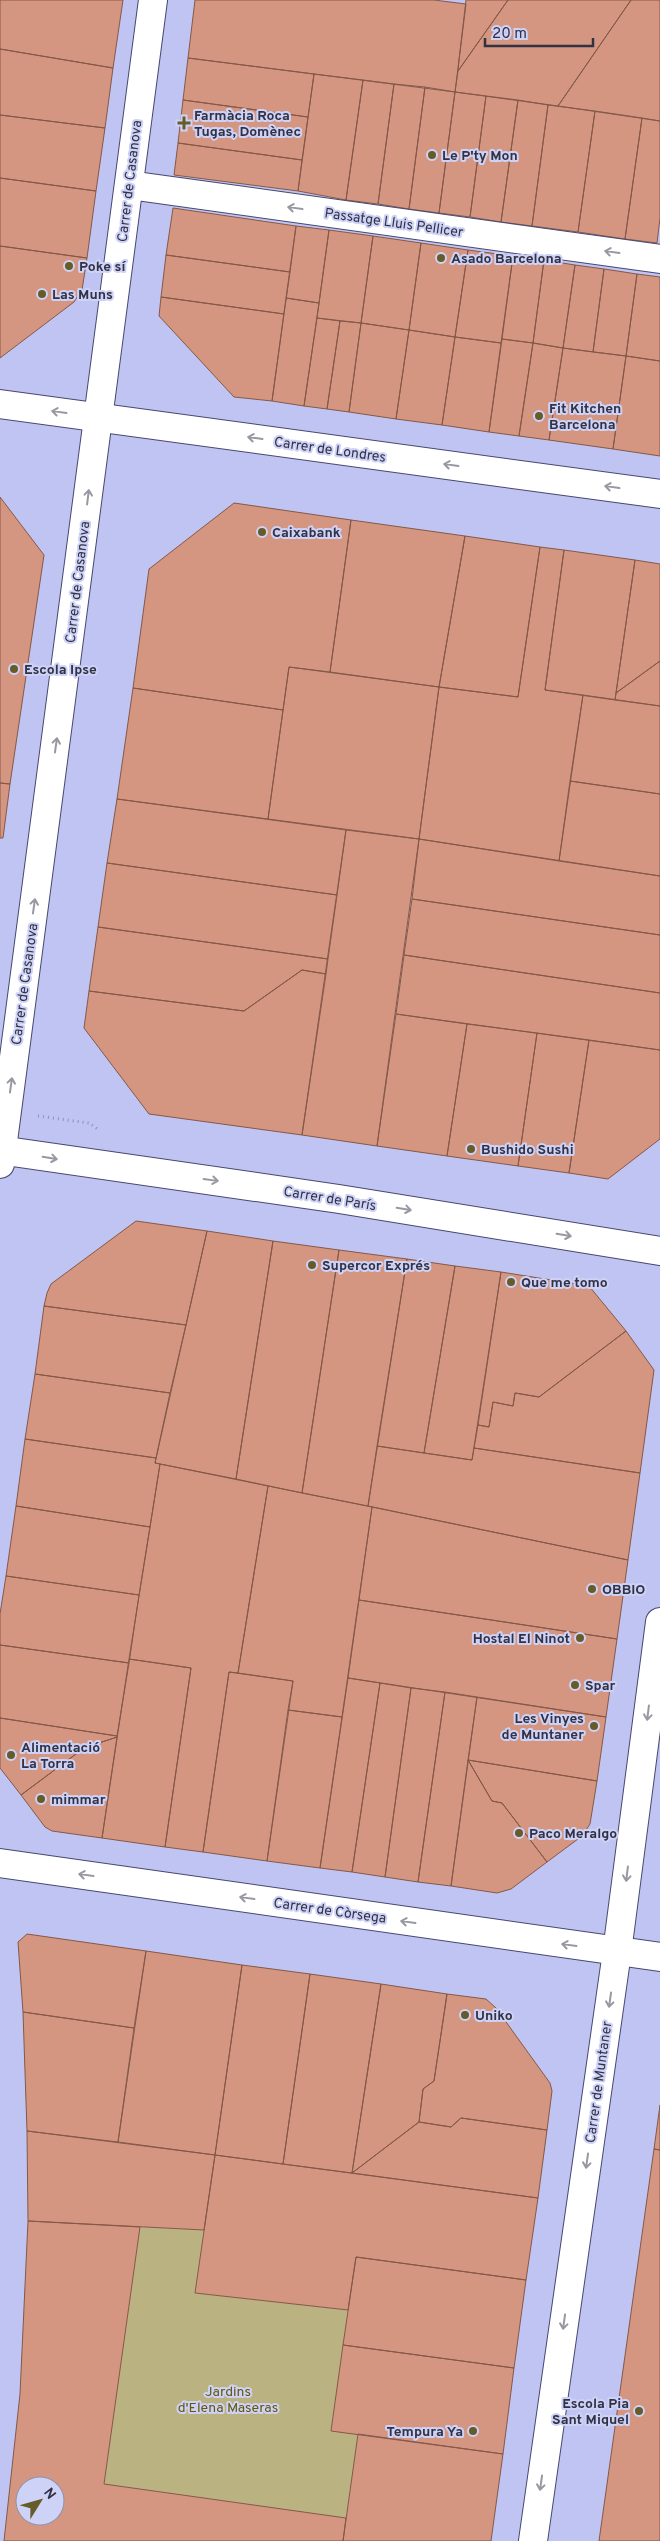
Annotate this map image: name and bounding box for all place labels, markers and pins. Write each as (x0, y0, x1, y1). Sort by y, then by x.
place label: Farmàcia Roca Tugas, Domènec (194, 108, 301, 141)
marker: Farmàcia Roca Tugas, Domènec (178, 117, 190, 129)
place label: Le P'ty Mon (442, 148, 518, 165)
marker: Le P'ty Mon (426, 149, 438, 161)
place label: Asado Barcelona (451, 251, 562, 268)
marker: Asado Barcelona (435, 252, 447, 264)
place label: Poke sí (79, 259, 126, 276)
marker: Poke sí (63, 260, 75, 272)
place label: Las Muns (52, 287, 113, 304)
marker: Las Muns (36, 288, 48, 300)
place label: Fit Kitchen Barcelona (549, 401, 621, 434)
marker: Fit Kitchen Barcelona (533, 410, 545, 422)
place label: Caixabank (272, 525, 341, 542)
marker: Caixabank (256, 526, 268, 538)
place label: Escola Ipse (24, 662, 97, 679)
marker: Escola Ipse (8, 663, 20, 675)
place label: Bushido Sushi (481, 1142, 574, 1159)
marker: Bushido Sushi (465, 1143, 477, 1155)
place label: Supercor Exprés (322, 1258, 430, 1275)
marker: Supercor Exprés (306, 1259, 318, 1271)
place label: Que me tomo (521, 1275, 608, 1292)
marker: Que me tomo (505, 1276, 517, 1288)
place label: OBBIO (602, 1582, 645, 1599)
marker: OBBIO (586, 1583, 598, 1595)
place label: Hostal El Ninot (473, 1631, 570, 1648)
marker: Hostal El Ninot (574, 1632, 586, 1644)
place label: Spar (585, 1678, 616, 1695)
marker: Spar (569, 1679, 581, 1691)
place label: Les Vinyes de Muntaner (502, 1711, 584, 1744)
marker: Les Vinyes de Muntaner (588, 1720, 600, 1732)
place label: Alimentació La Torra (21, 1740, 100, 1773)
marker: Alimentació La Torra (5, 1749, 17, 1761)
place label: mimmar (51, 1792, 106, 1809)
marker: mimmar (35, 1793, 47, 1805)
place label: Paco Meralgo (529, 1826, 617, 1843)
marker: Paco Meralgo (513, 1827, 525, 1839)
place label: Uniko (475, 2008, 513, 2025)
marker: Uniko (459, 2009, 471, 2021)
place label: Escola Pia Sant Miquel (552, 2396, 629, 2429)
marker: Escola Pia Sant Miquel (633, 2405, 645, 2417)
place label: Tempura Ya (386, 2424, 463, 2441)
marker: Tempura Ya (467, 2425, 479, 2437)

